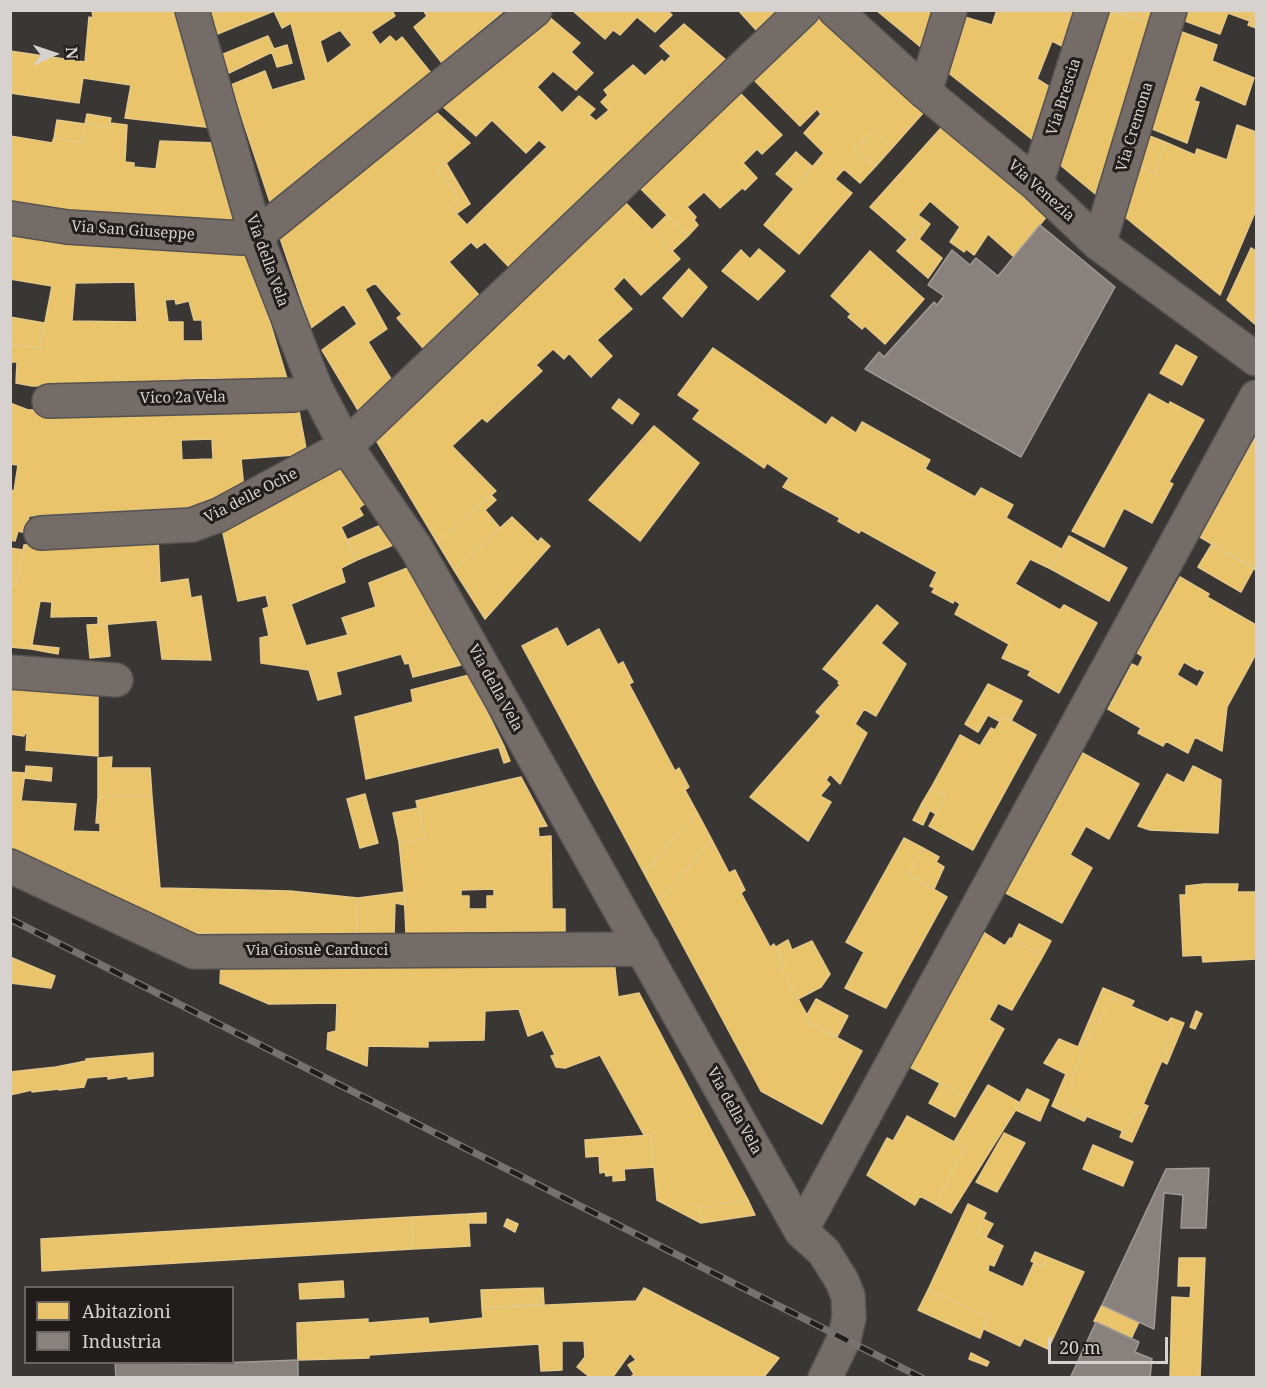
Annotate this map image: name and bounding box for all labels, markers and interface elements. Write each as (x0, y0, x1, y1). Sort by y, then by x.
north arrow (24, 24, 84, 84)
text: N (61, 46, 83, 60)
street label: Via Brescia (1043, 56, 1085, 138)
street label: Via Cremona (1113, 80, 1157, 174)
street label: Via Venezia (1004, 156, 1078, 226)
street label: Via della Vela (242, 213, 292, 309)
street label: Via San Giuseppe (71, 218, 195, 244)
street label: Vico 2a Vela (140, 388, 226, 408)
street label: Via delle Oche (202, 465, 300, 527)
street label: Via della Vela (464, 641, 526, 735)
street label: Via Giosuè Carducci (246, 942, 388, 960)
street label: Via della Vela (703, 1064, 765, 1158)
legend (24, 1286, 234, 1364)
text: Abitazioni (82, 1299, 171, 1323)
scale bar (1051, 1325, 1171, 1363)
text: Industria (82, 1329, 162, 1353)
text: 20 m (1059, 1335, 1101, 1359)

